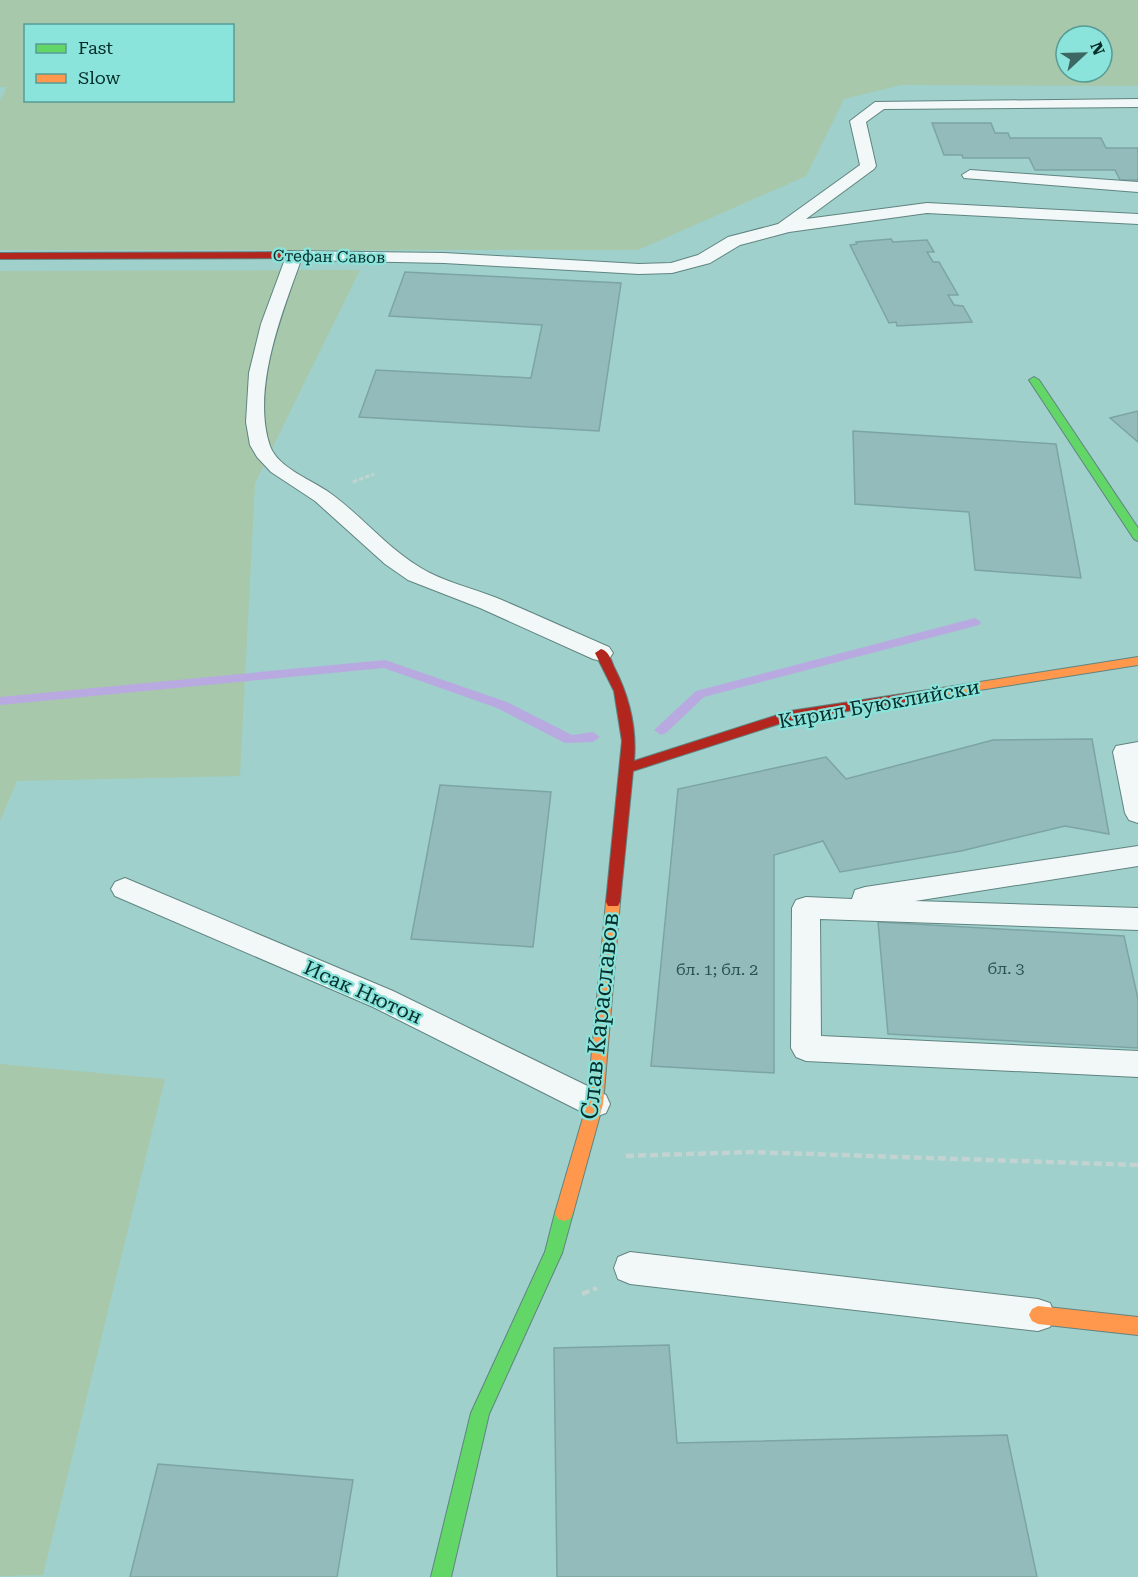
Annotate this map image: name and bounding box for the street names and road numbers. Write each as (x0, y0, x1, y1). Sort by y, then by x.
street label: Стефан Савов (273, 246, 385, 267)
street label: Кирил Буюклийски (777, 674, 981, 734)
street label: Слав Караславов (575, 911, 625, 1121)
street label: Исак Нютон (300, 955, 426, 1029)

